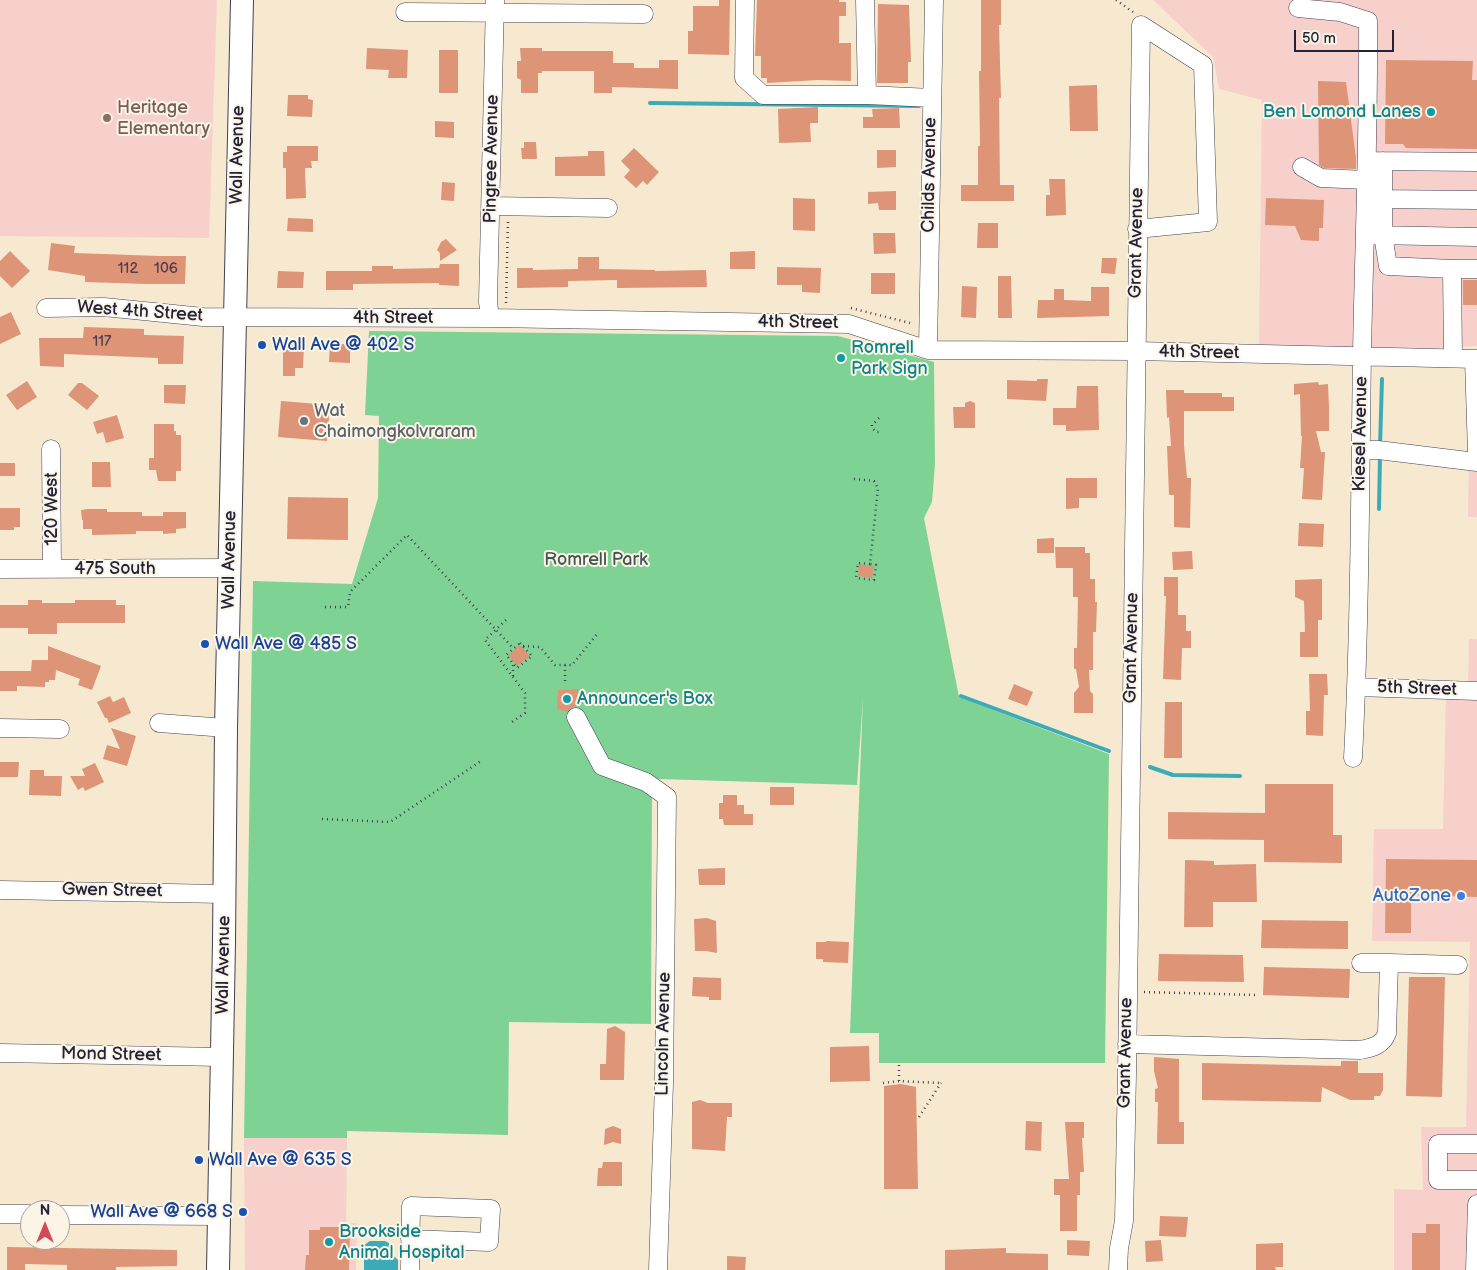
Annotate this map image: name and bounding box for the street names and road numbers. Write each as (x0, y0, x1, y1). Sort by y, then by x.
street label: Pingree Avenue (480, 94, 504, 224)
street label: Wall Avenue (226, 105, 250, 205)
street label: Childs Avenue (918, 117, 942, 233)
street label: Grant Avenue (1125, 187, 1149, 299)
street label: West 4th Street (76, 297, 204, 327)
street label: 4th Street (353, 307, 433, 329)
street label: 4th Street (757, 311, 839, 335)
street label: 4th Street (1158, 341, 1240, 365)
street label: Kiesel Avenue (1349, 376, 1373, 492)
street label: 120 West (41, 472, 63, 546)
street label: Wall Avenue (218, 510, 242, 610)
street label: 475 South (74, 558, 156, 580)
street label: Grant Avenue (1120, 592, 1144, 704)
street label: 5th Street (1377, 677, 1457, 701)
street label: Gwen Street (62, 879, 162, 903)
street label: Wall Avenue (212, 915, 236, 1015)
street label: Lincoln Avenue (652, 972, 676, 1096)
street label: Grant Avenue (1114, 997, 1138, 1109)
street label: Mond Street (61, 1043, 161, 1067)

